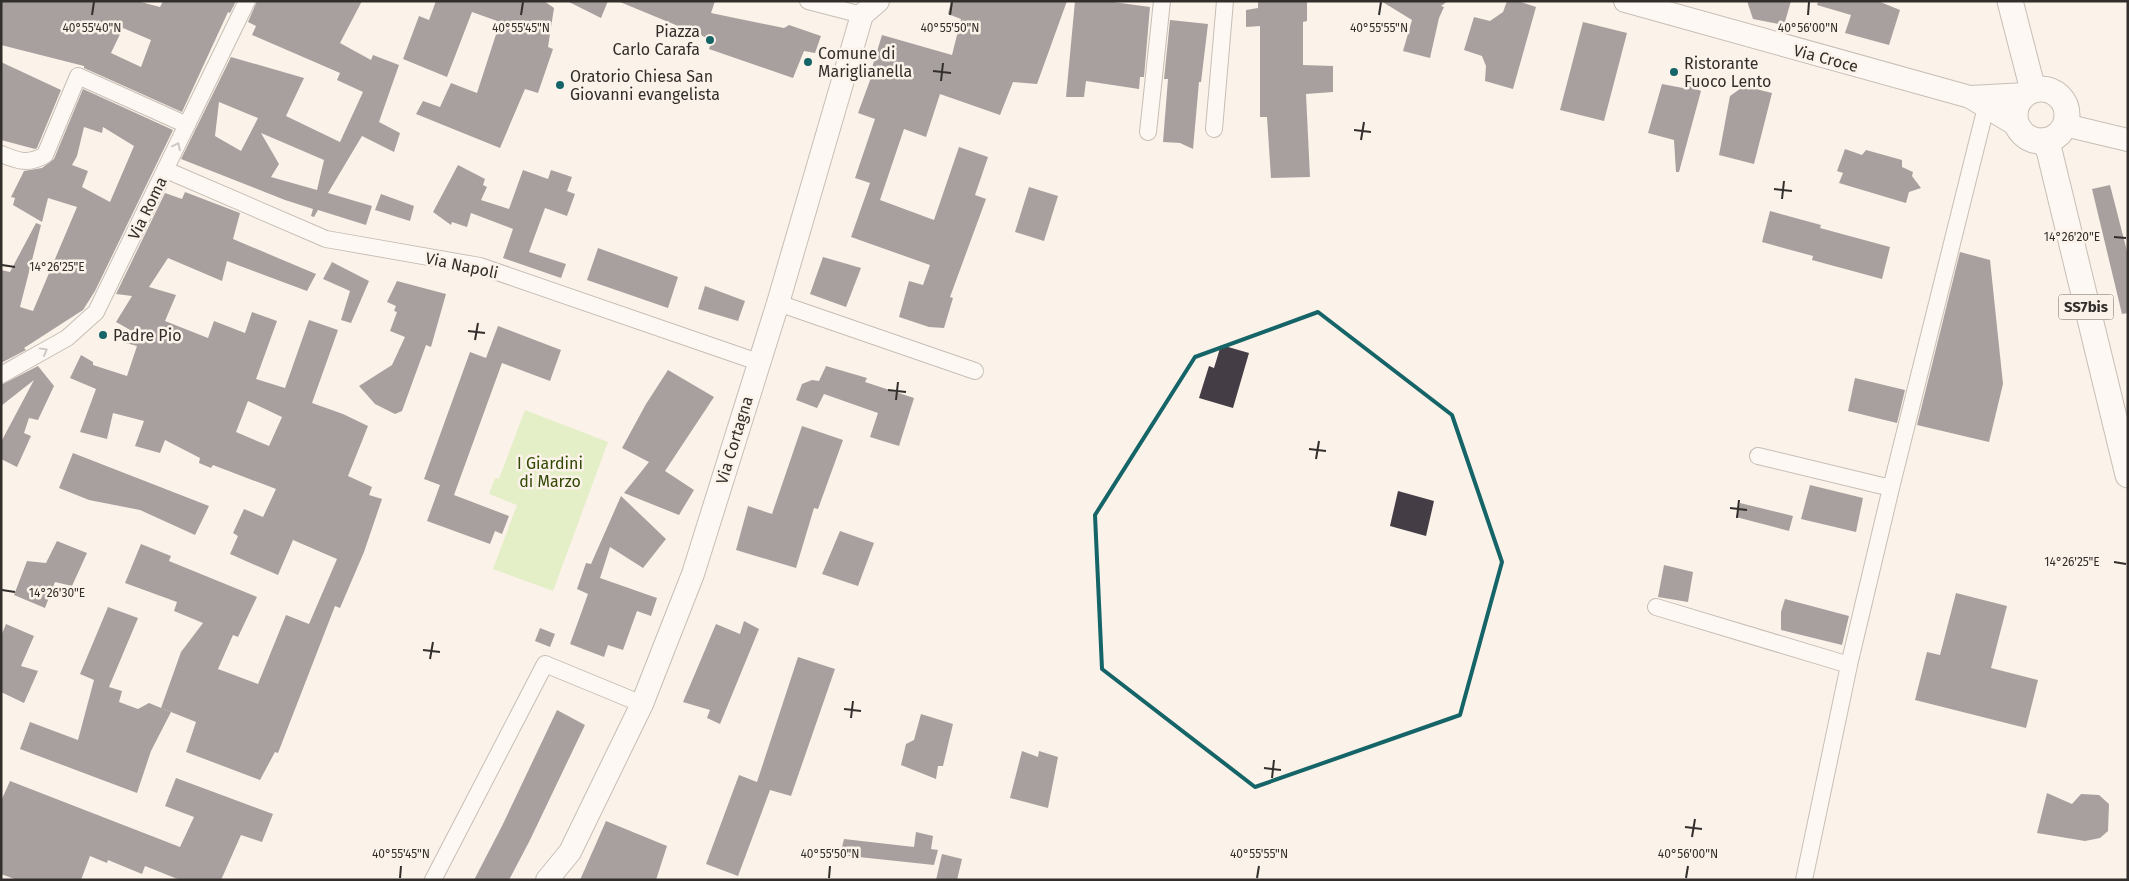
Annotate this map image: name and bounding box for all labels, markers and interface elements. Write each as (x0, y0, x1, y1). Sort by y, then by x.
text: 40°55'40"N (62, 21, 122, 35)
text: 40°55'45"N (492, 21, 550, 35)
text: 40°55'50"N (920, 21, 980, 35)
text: 40°55'55"N (1350, 21, 1408, 35)
text: 40°56'00"N (1778, 21, 1838, 35)
place label: Piazza Carlo Carafa (613, 22, 700, 59)
marker: Piazza Carlo Carafa (704, 34, 716, 46)
street label: Via Croce (1791, 41, 1860, 76)
place label: Comune di Mariglianella (818, 44, 912, 81)
place label: Ristorante Fuoco Lento (1684, 54, 1771, 91)
marker: Comune di Mariglianella (802, 56, 814, 68)
marker: Ristorante Fuoco Lento (1668, 66, 1680, 78)
place label: Oratorio Chiesa San Giovanni evangelista (570, 67, 720, 104)
marker: Oratorio Chiesa San Giovanni evangelista (554, 79, 566, 91)
one-way arrow (171, 142, 181, 151)
street label: Via Roma (124, 174, 171, 243)
text: 14°26'20"E (2044, 230, 2100, 244)
street label: Via Napoli (424, 248, 500, 282)
text: 14°26'25"E (29, 260, 85, 274)
road number: SS7bis (2058, 294, 2114, 320)
place label: Padre Pio (113, 326, 182, 345)
marker: Padre Pio (97, 329, 109, 341)
one-way arrow (39, 347, 48, 357)
street label: Via Cortagna (712, 394, 757, 486)
park label: I Giardini di Marzo (517, 454, 583, 491)
text: 14°26'25"E (2044, 555, 2100, 569)
text: 14°26'30"E (29, 586, 85, 600)
text: 40°55'45"N (372, 847, 430, 861)
text: 40°55'50"N (800, 847, 860, 861)
text: 40°55'55"N (1230, 847, 1288, 861)
text: 40°56'00"N (1658, 847, 1718, 861)

